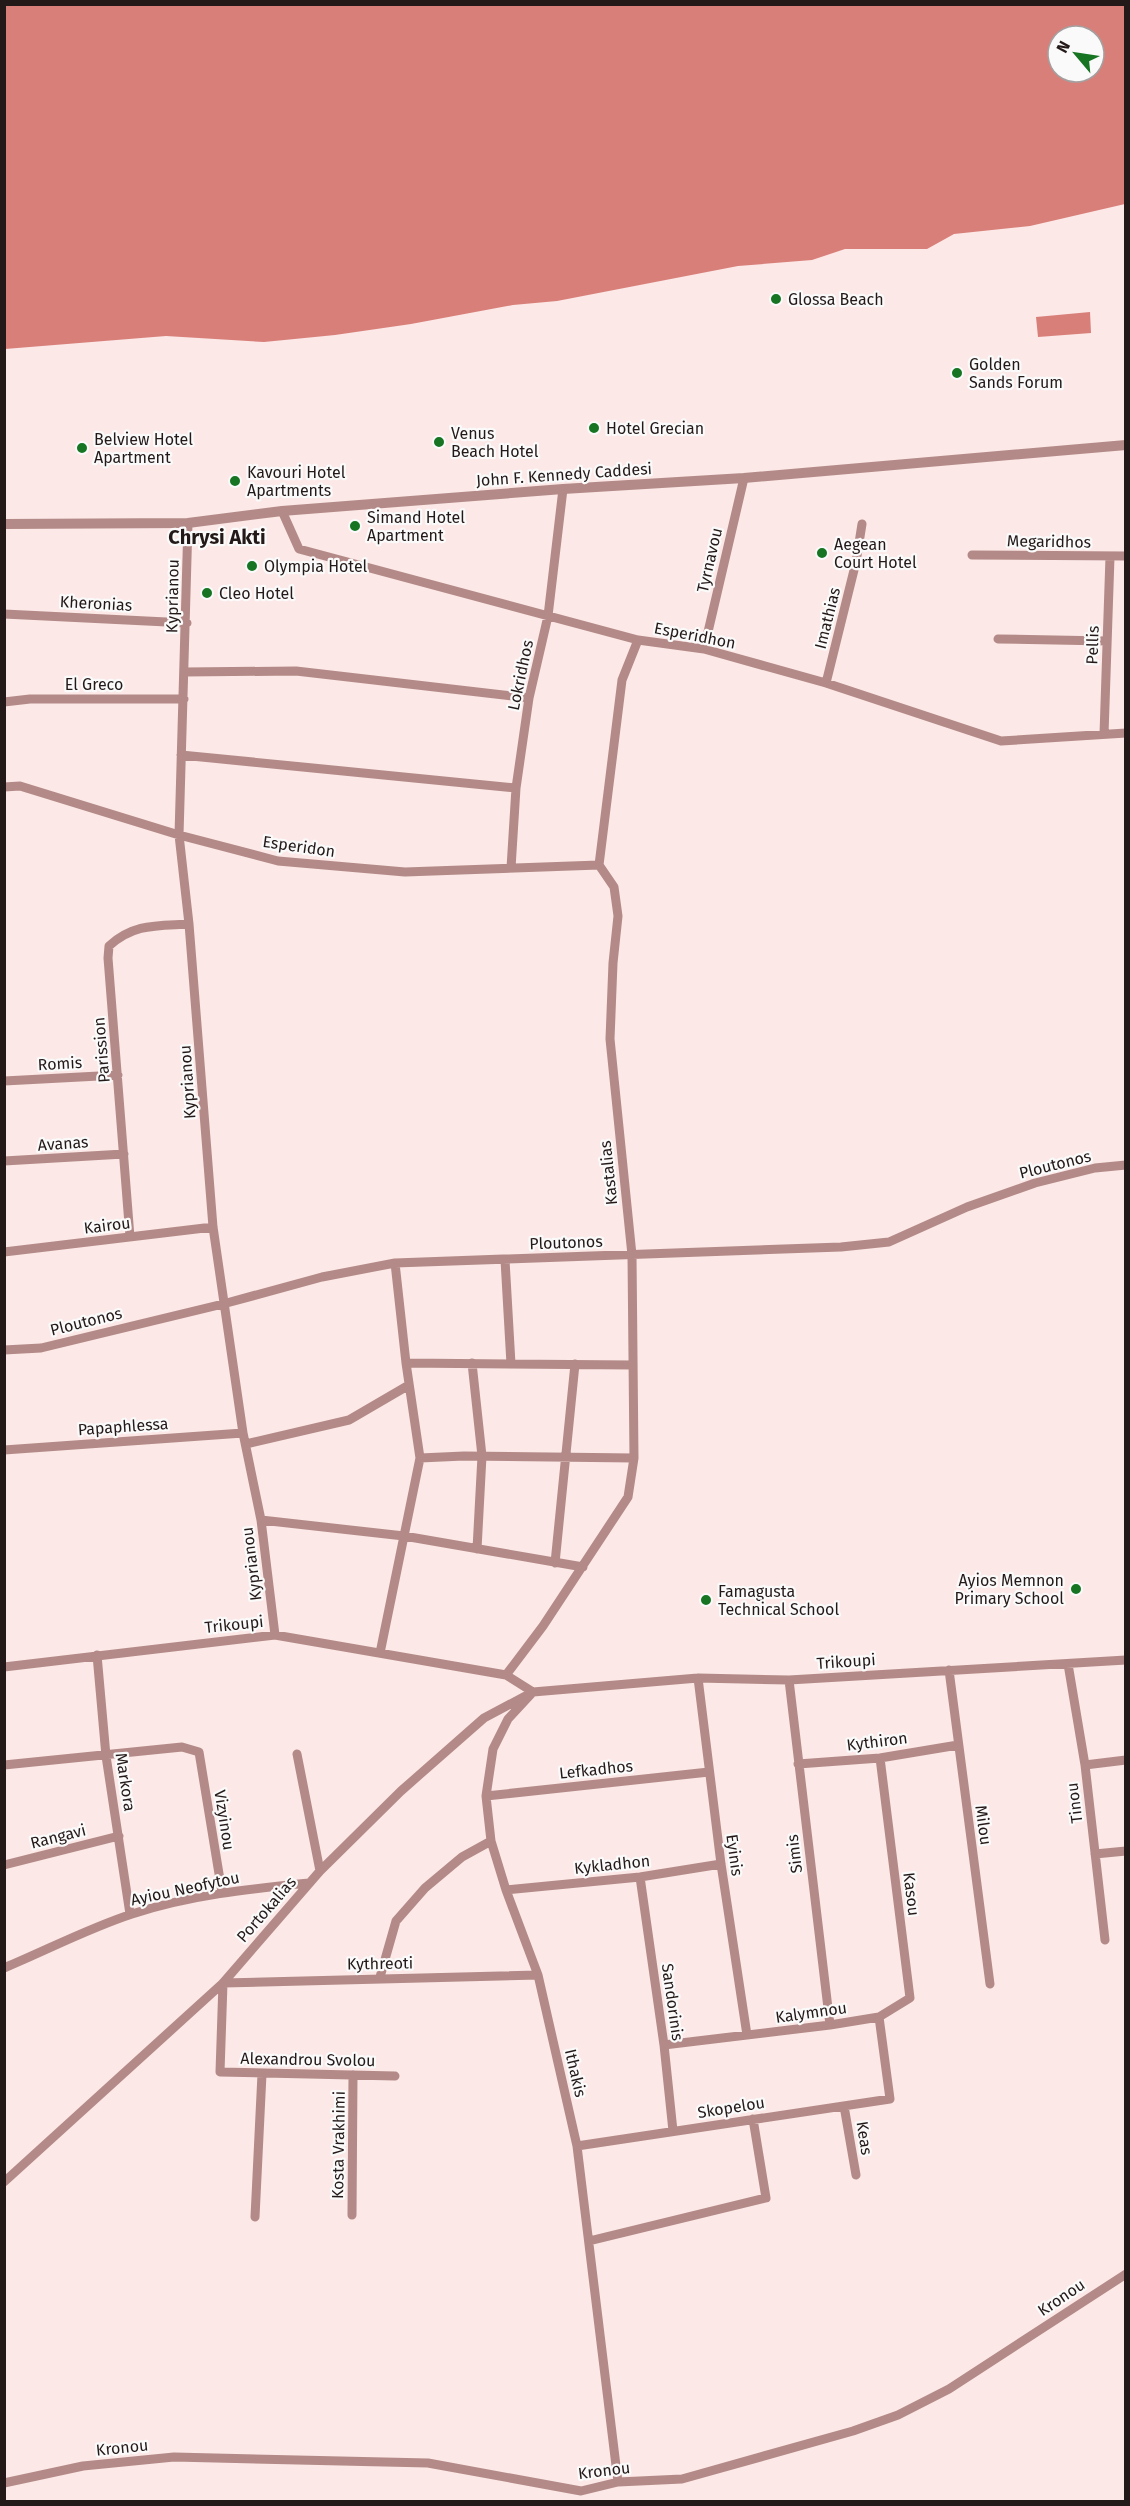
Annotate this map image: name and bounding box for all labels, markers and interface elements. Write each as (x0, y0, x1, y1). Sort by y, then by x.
north arrow (1046, 24, 1106, 84)
text: N (1052, 38, 1074, 56)
place label: Glossa Beach (788, 290, 884, 309)
marker: Glossa Beach (769, 292, 783, 306)
place label: Golden Sands Forum (969, 355, 1063, 392)
marker: Golden Sands Forum (950, 366, 964, 380)
place label: Hotel Grecian (606, 419, 704, 438)
marker: Hotel Grecian (587, 421, 601, 435)
place label: Venus Beach Hotel (451, 424, 539, 461)
place label: Belview Hotel Apartment (94, 430, 193, 467)
marker: Venus Beach Hotel (432, 435, 446, 449)
marker: Belview Hotel Apartment (75, 441, 89, 455)
street label: John F. Kennedy Caddesi (475, 459, 653, 490)
place label: Kavouri Hotel Apartments (247, 463, 346, 500)
marker: Kavouri Hotel Apartments (228, 474, 242, 488)
place label: Simand Hotel Apartment (367, 508, 465, 545)
marker: Simand Hotel Apartment (348, 519, 362, 533)
district label: Chrysi Akti (168, 525, 266, 549)
street label: Tyrnavou (693, 526, 726, 594)
street label: Megaridhos (1007, 531, 1091, 552)
place label: Aegean Court Hotel (834, 535, 917, 572)
marker: Aegean Court Hotel (815, 546, 829, 560)
place label: Olympia Hotel (264, 557, 368, 576)
street label: Kyprianou (162, 559, 183, 633)
marker: Olympia Hotel (245, 559, 259, 573)
place label: Cleo Hotel (219, 584, 294, 603)
street label: Imathias (811, 585, 844, 651)
marker: Cleo Hotel (200, 586, 214, 600)
street label: Kheronias (59, 592, 133, 615)
street label: Esperidhon (653, 618, 737, 653)
street label: Pellis (1082, 625, 1103, 665)
street label: Lokridhos (504, 638, 537, 712)
street label: El Greco (65, 675, 123, 694)
street label: Esperidon (261, 832, 336, 861)
street label: Parission (89, 1016, 114, 1084)
street label: Kyprianou (175, 1044, 200, 1120)
street label: Romis (37, 1053, 83, 1074)
street label: Avanas (37, 1132, 89, 1155)
street label: Kastalias (596, 1140, 621, 1206)
street label: Ploutonos (1017, 1146, 1093, 1183)
street label: Kairou (83, 1213, 131, 1238)
street label: Ploutonos (529, 1232, 603, 1253)
street label: Ploutonos (48, 1303, 124, 1340)
street label: Papaphlessa (77, 1414, 169, 1439)
street label: Kyprianou (238, 1526, 265, 1602)
place label: Ayios Memnon Primary School (955, 1571, 1064, 1608)
place label: Famagusta Technical School (718, 1582, 839, 1619)
marker: Ayios Memnon Primary School (1069, 1582, 1083, 1596)
marker: Famagusta Technical School (699, 1593, 713, 1607)
street label: Trikoupi (204, 1612, 264, 1637)
street label: Trikoupi (816, 1650, 876, 1673)
street label: Kythiron (846, 1728, 909, 1755)
street label: Markora (112, 1751, 140, 1813)
street label: Lefkadhos (558, 1756, 634, 1783)
street label: Tinou (1063, 1782, 1086, 1824)
street label: Vizyinou (210, 1789, 239, 1852)
street label: Milou (971, 1804, 996, 1846)
street label: Rangavi (28, 1820, 88, 1853)
street label: Eyinis (722, 1833, 747, 1877)
street label: Simis (783, 1833, 806, 1874)
street label: Kykladhon (573, 1851, 651, 1878)
street label: Ayiou Neofytou (129, 1868, 241, 1909)
street label: Kasou (899, 1871, 924, 1917)
street label: Portokalias (233, 1873, 300, 1946)
street label: Kythreoti (347, 1953, 413, 1974)
street label: Sandorinis (658, 1962, 687, 2042)
street label: Kalymnou (774, 1998, 848, 2027)
street label: Ithakis (561, 2047, 590, 2099)
street label: Alexandrou Svolou (240, 2049, 376, 2070)
street label: Kosta Vrakhimi (328, 2091, 349, 2199)
street label: Skopelou (696, 2093, 766, 2122)
street label: Keas (852, 2120, 877, 2156)
street label: Kronou (1034, 2275, 1088, 2320)
street label: Kronou (95, 2435, 149, 2460)
street label: Kronou (577, 2458, 631, 2483)

